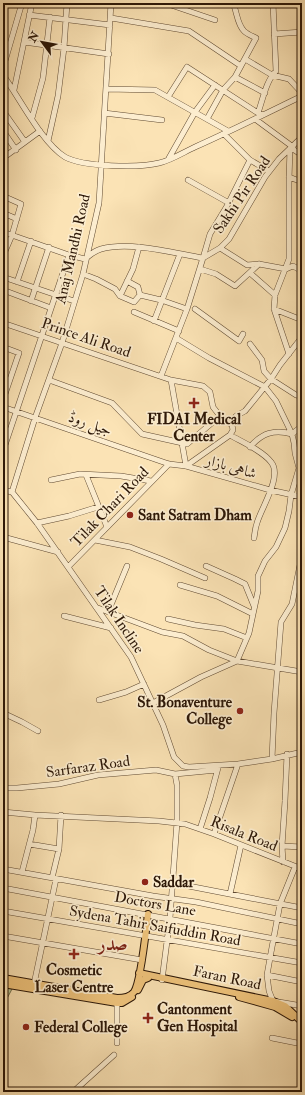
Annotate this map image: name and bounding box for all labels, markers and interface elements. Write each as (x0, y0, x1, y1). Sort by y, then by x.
north arrow (22, 22, 62, 62)
text: N (25, 28, 43, 45)
street label: Sakhi Pir Road (209, 152, 275, 237)
street label: Anaj Mandhi Road (51, 192, 95, 307)
street label: Prince Ali Road (39, 314, 134, 362)
marker: FIDAI Medical Center (188, 397, 200, 409)
street label: جیل روڈ (65, 408, 114, 441)
place label: FIDAI Medical Center (147, 410, 241, 446)
street label: شاہی بازار (201, 450, 259, 483)
street label: Tilak Chari Road (67, 462, 154, 551)
place label: Sant Satram Dham (138, 506, 252, 525)
marker: Sant Satram Dham (125, 510, 135, 520)
street label: Tilak Incline (90, 583, 148, 657)
place label: St. Bonaventure College (137, 693, 233, 730)
marker: St. Bonaventure College (235, 706, 245, 716)
street label: Sarfaraz Road (45, 752, 132, 782)
street label: Risala Road (208, 812, 281, 856)
place label: Saddar (153, 873, 194, 892)
marker: Saddar (140, 877, 150, 887)
street label: Doctors Lane (113, 887, 197, 921)
street label: Sydena Tahir Saifuddin Road (68, 902, 243, 951)
district label: صدر (96, 932, 128, 956)
marker: Cosmetic Laser Centre (68, 948, 80, 960)
place label: Cosmetic Laser Centre (35, 961, 114, 997)
street label: Faran Road (191, 962, 263, 995)
place label: Cantonment Gen Hospital (157, 1000, 238, 1037)
marker: Cantonment Gen Hospital (142, 1012, 154, 1024)
place label: Federal College (34, 1018, 128, 1038)
marker: Federal College (21, 1022, 31, 1032)

